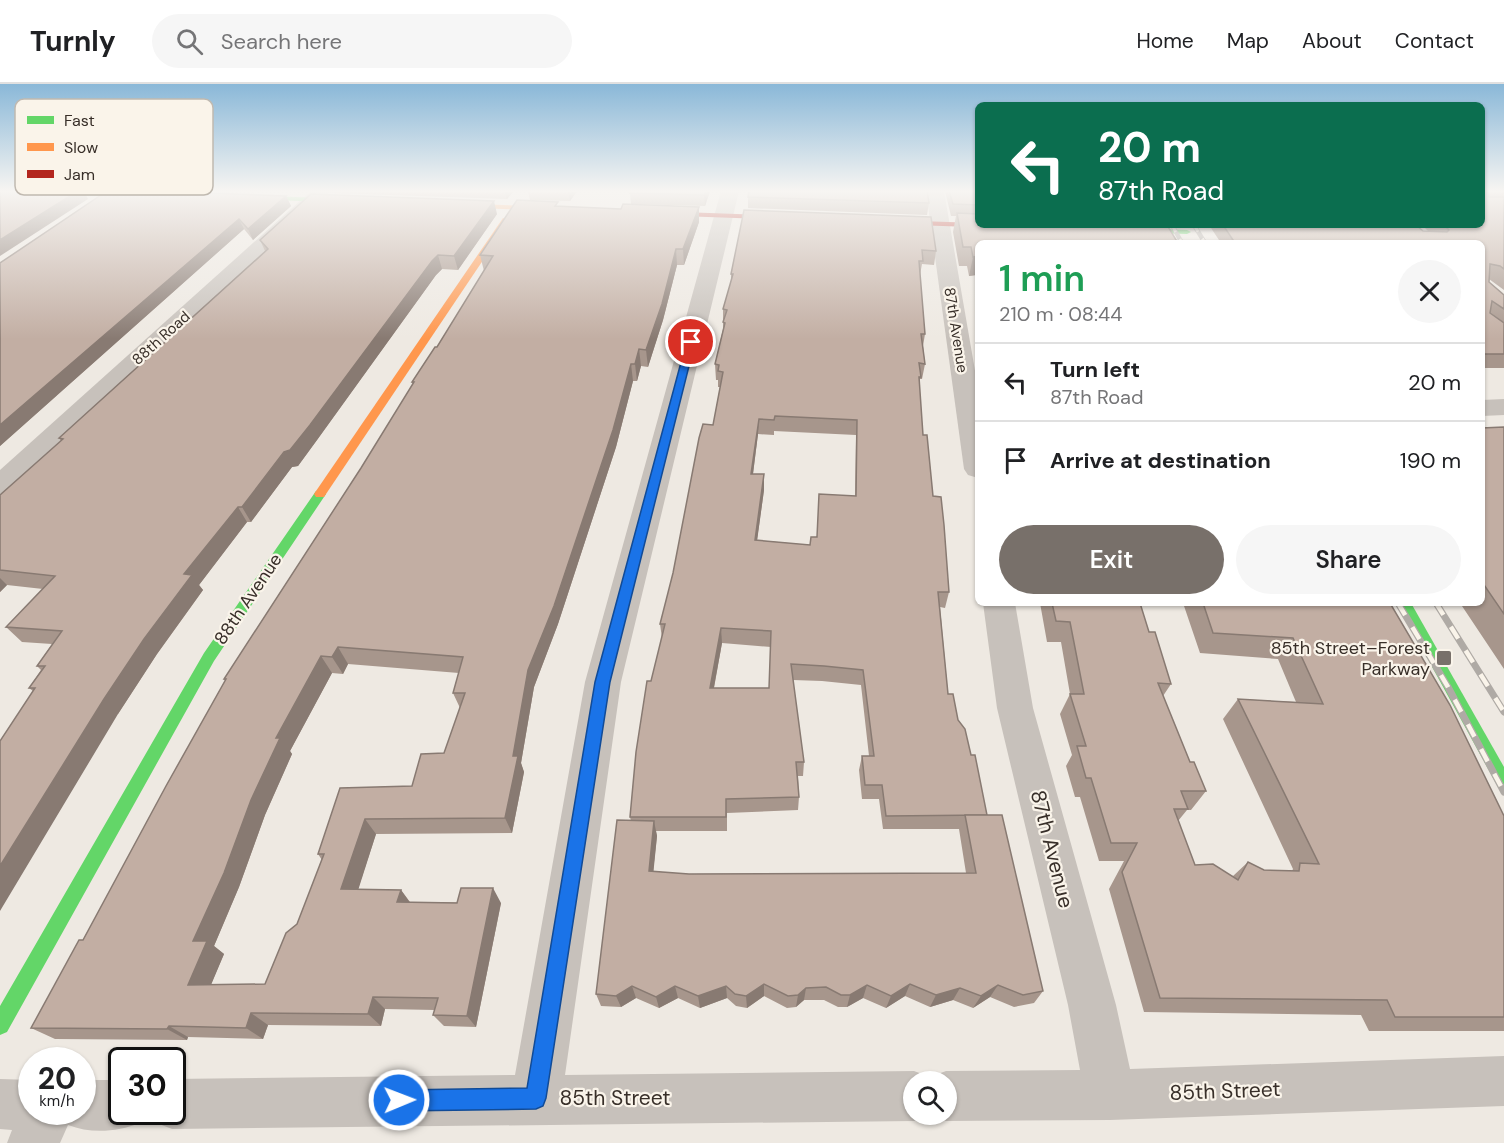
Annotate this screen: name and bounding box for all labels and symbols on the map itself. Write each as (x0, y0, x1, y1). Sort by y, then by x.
legend (15, 99, 213, 195)
text: Fast (64, 110, 95, 131)
text: Slow (64, 137, 98, 158)
text: Jam (64, 164, 95, 185)
street label: 87th Avenue (939, 286, 973, 374)
street label: 88th Road (128, 307, 194, 369)
pin (665, 316, 716, 367)
street label: 88th Avenue (209, 549, 287, 649)
place label: 85th Street–Forest Parkway (1271, 636, 1430, 681)
marker: 85th Street–Forest Parkway (1435, 649, 1453, 667)
street label: 87th Avenue (1024, 787, 1080, 911)
speed limit sign: 30 (108, 1047, 186, 1125)
position arrow (367, 1068, 431, 1132)
street label: 85th Street (1169, 1075, 1281, 1107)
street label: 85th Street (560, 1084, 671, 1112)

